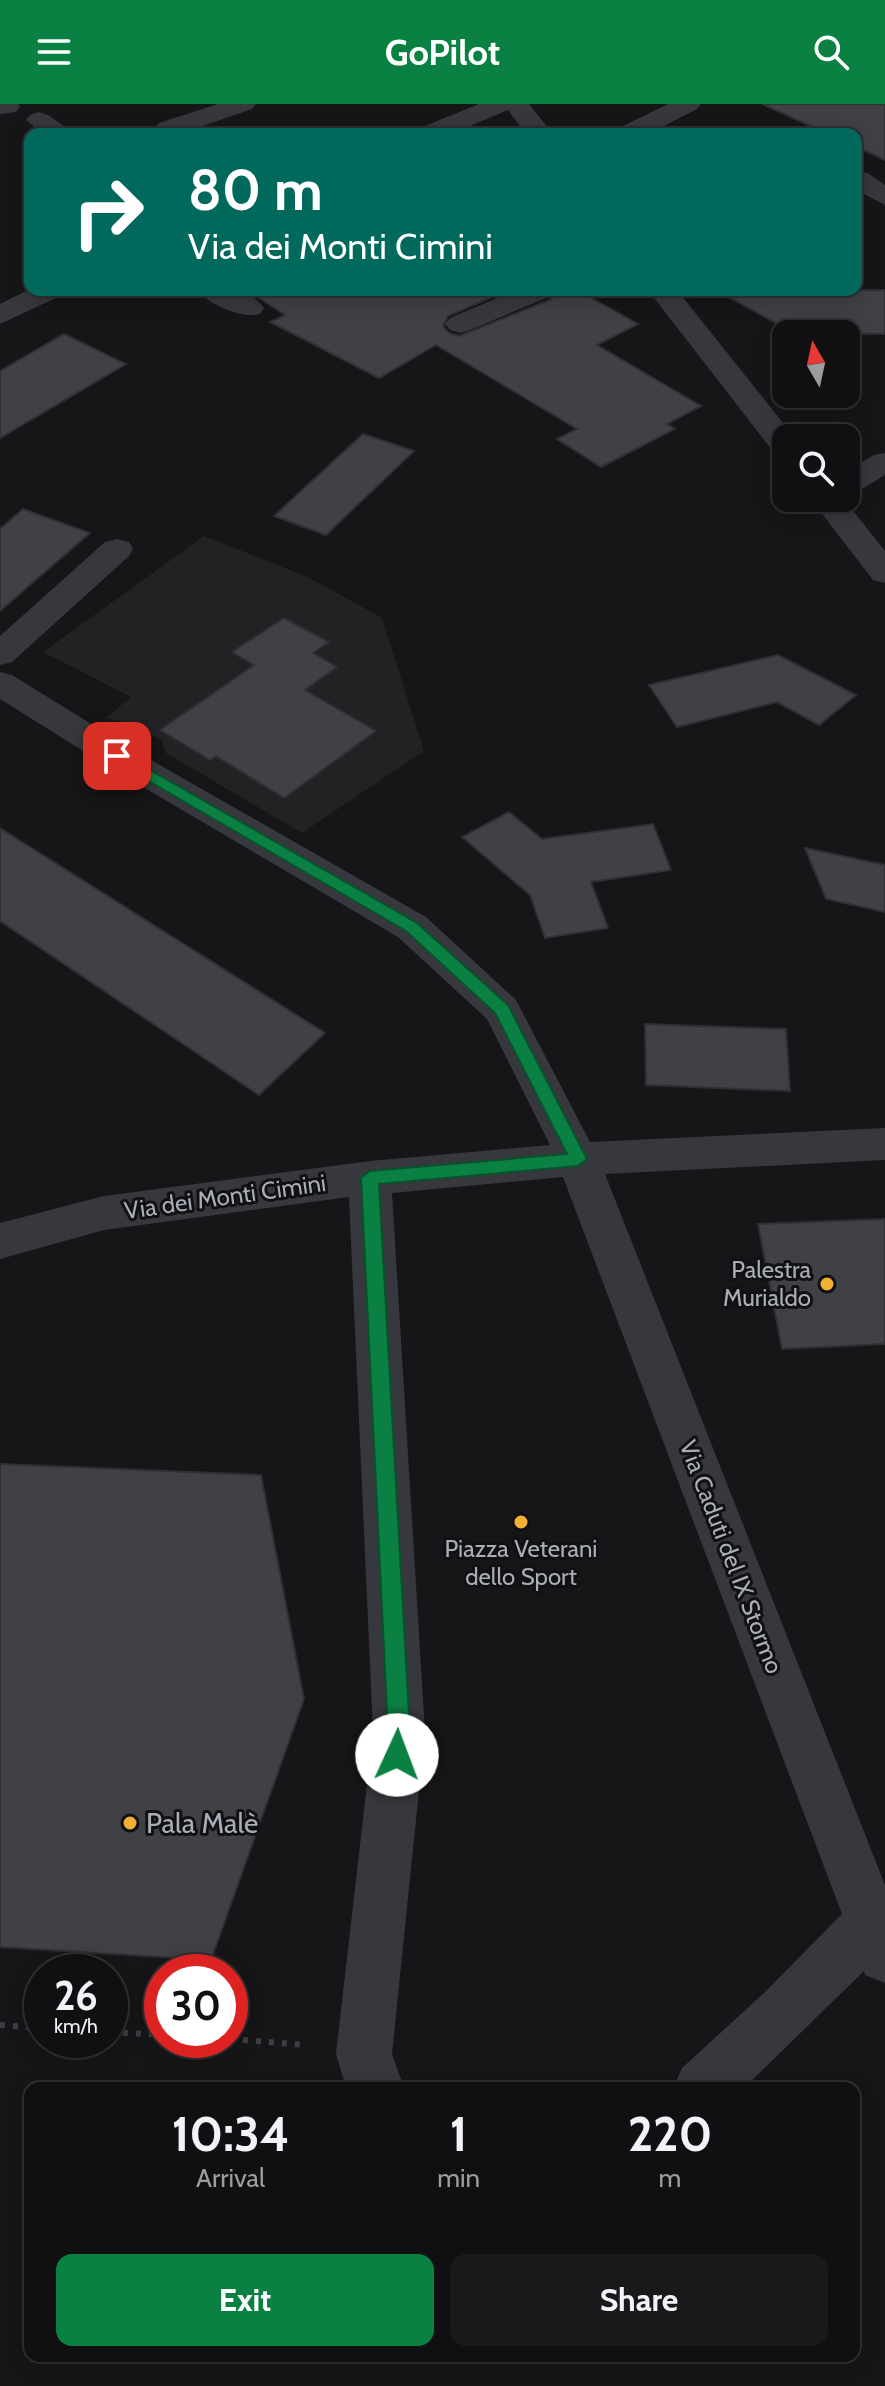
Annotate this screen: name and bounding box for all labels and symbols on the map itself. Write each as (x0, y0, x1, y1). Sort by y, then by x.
north arrow (772, 320, 860, 408)
pin (83, 722, 151, 790)
street label: Via dei Monti Cimini (122, 1168, 328, 1225)
place label: Palestra Murialdo (723, 1255, 811, 1312)
marker: Palestra Murialdo (818, 1275, 836, 1293)
street label: Via Caduti del IX Stormo (674, 1436, 789, 1678)
marker: Piazza Veterani dello Sport (512, 1513, 530, 1531)
place label: Piazza Veterani dello Sport (445, 1534, 597, 1591)
position arrow (355, 1713, 439, 1797)
place label: Pala Malè (146, 1806, 258, 1840)
marker: Pala Malè (121, 1814, 139, 1832)
speed limit sign: 30 (144, 1954, 248, 2058)

